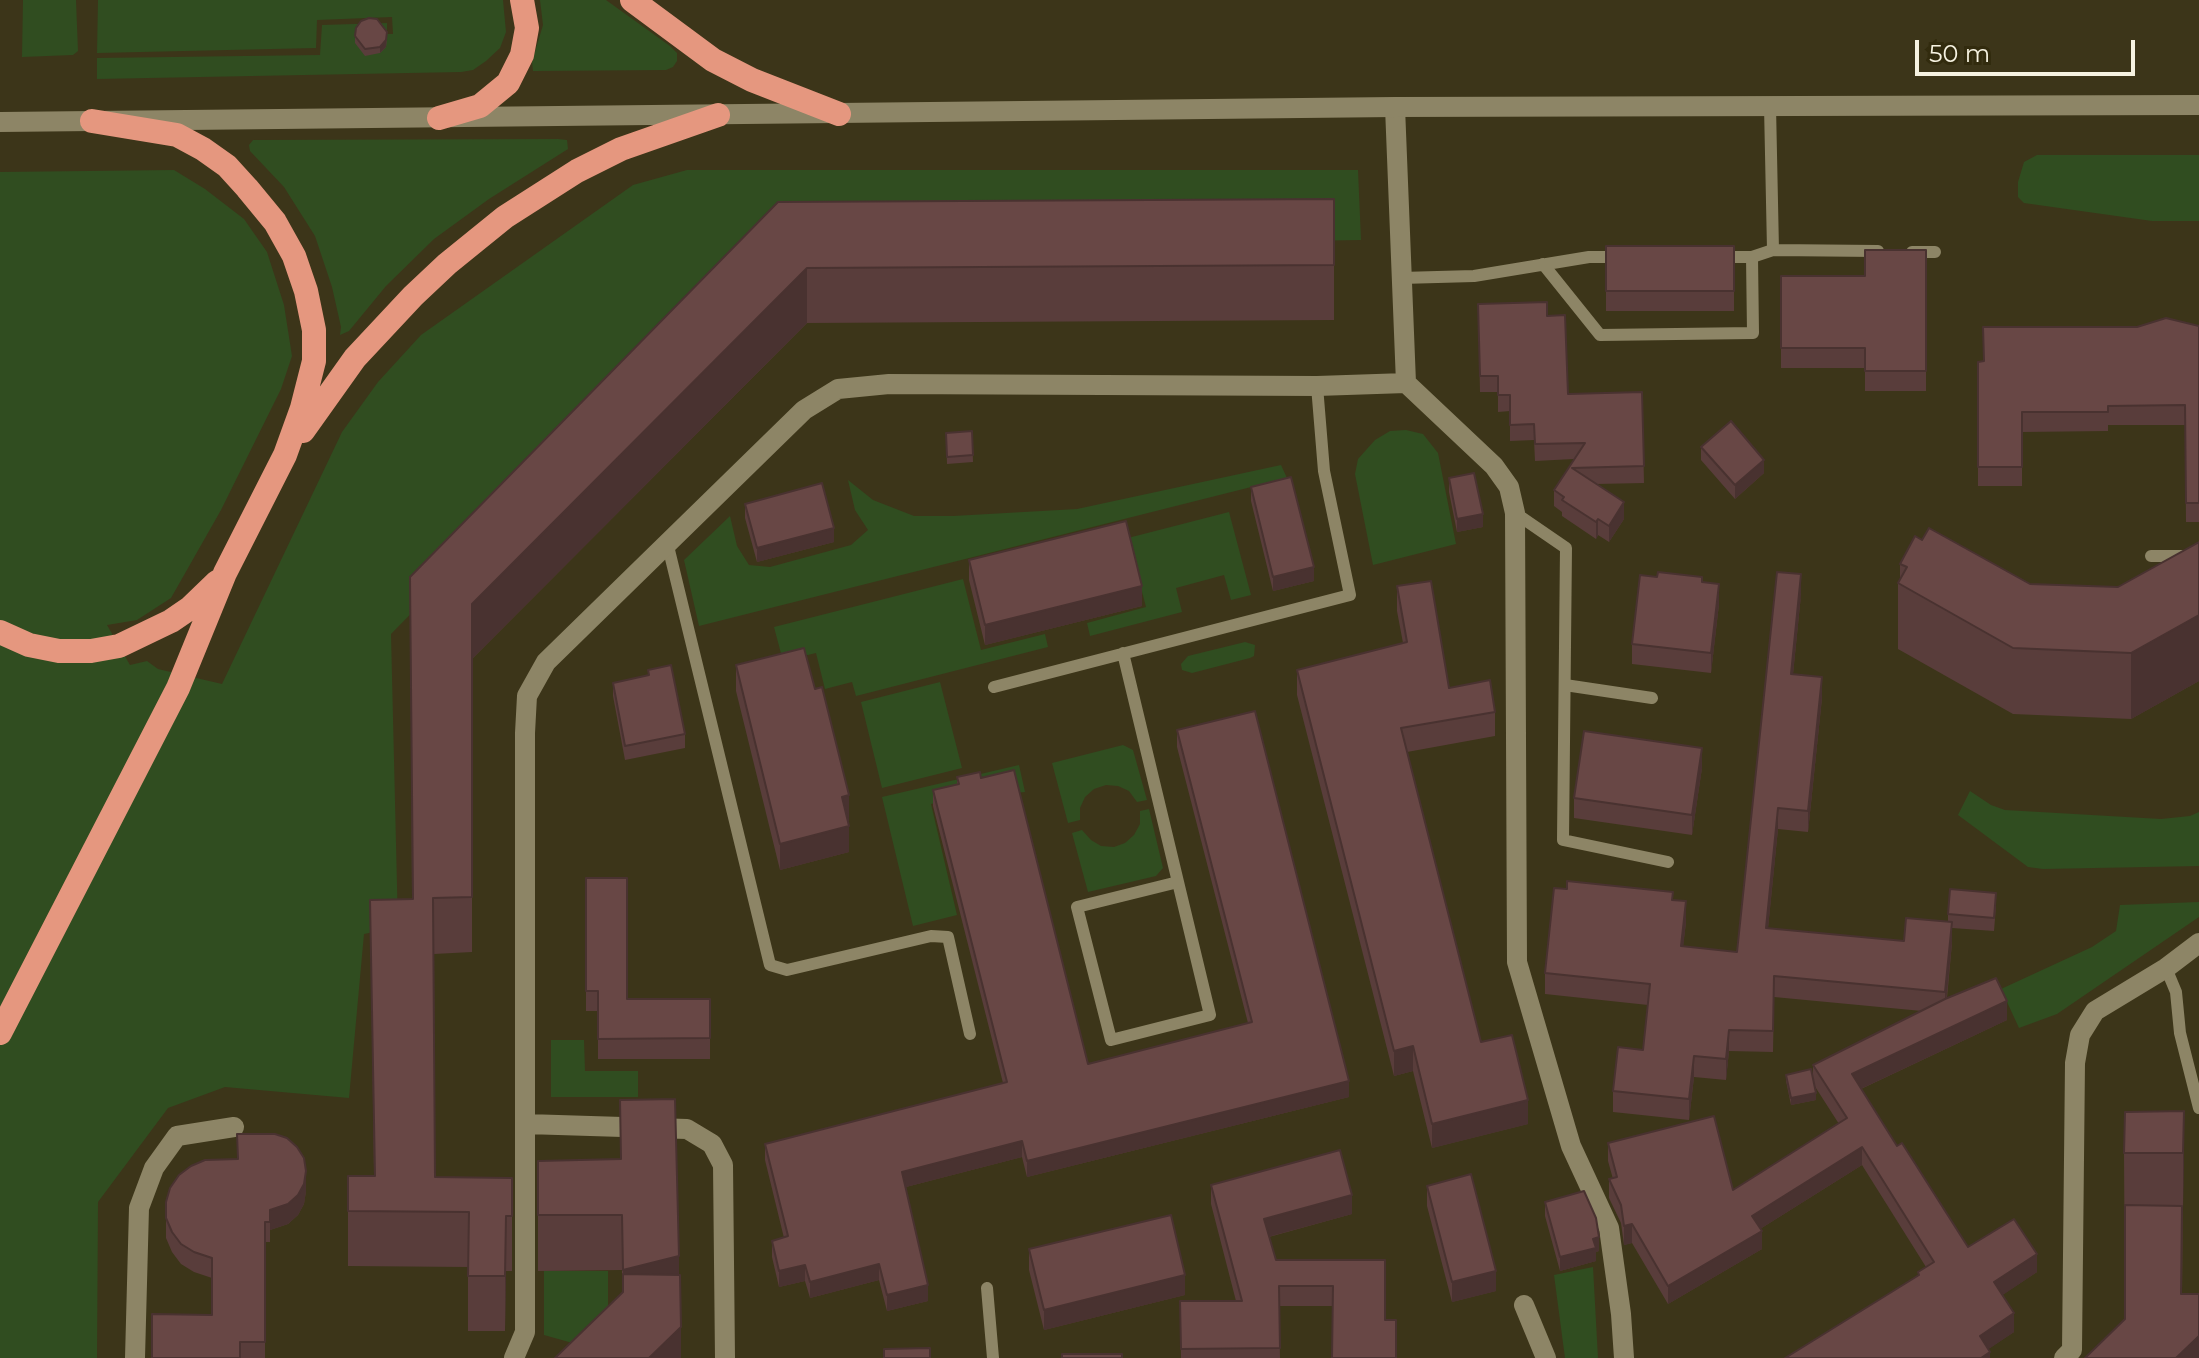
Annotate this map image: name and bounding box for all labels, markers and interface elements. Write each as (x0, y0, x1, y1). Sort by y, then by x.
scale bar (1919, 24, 2139, 74)
text: 50 m (1929, 39, 1990, 68)

